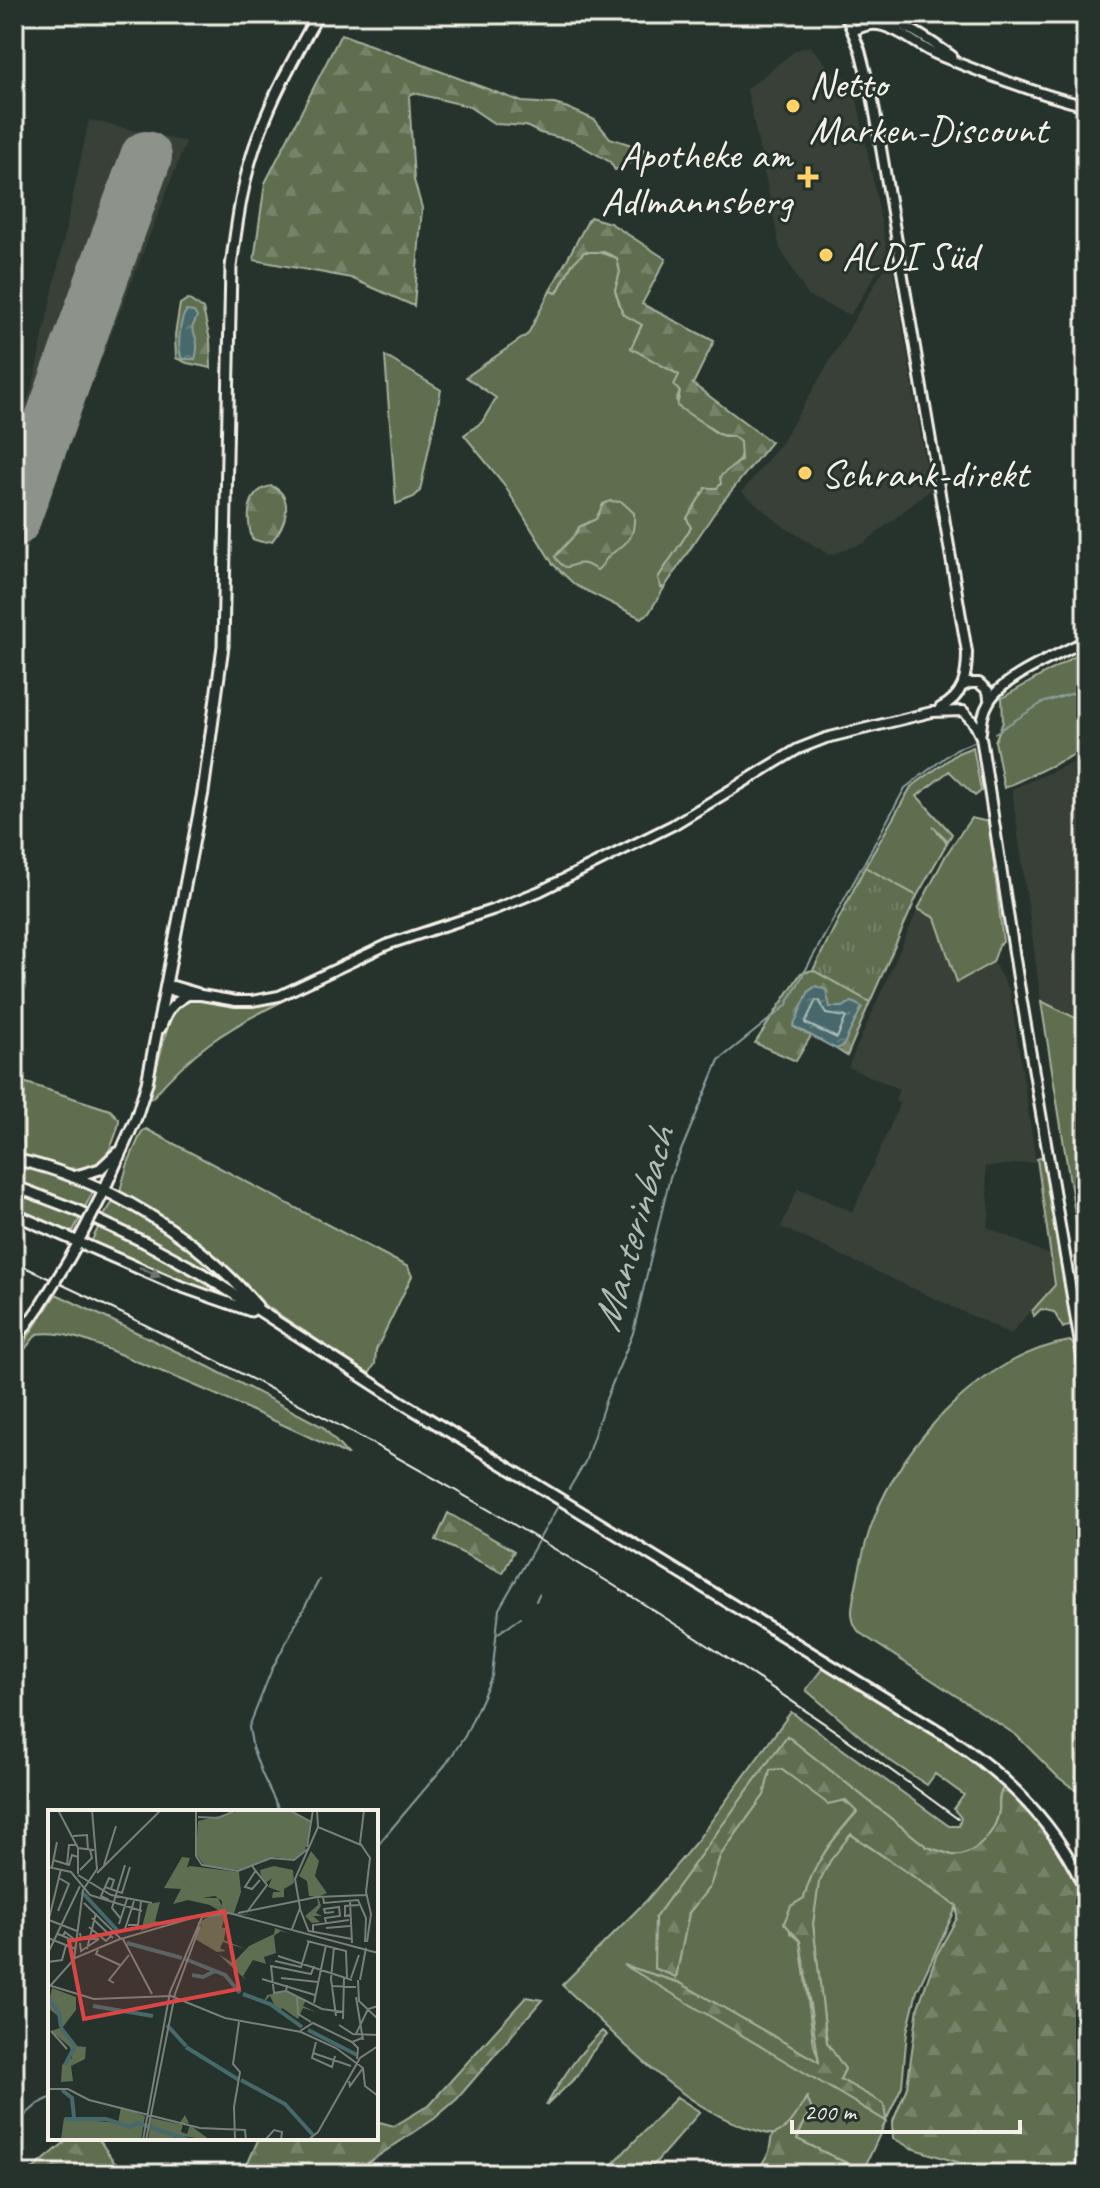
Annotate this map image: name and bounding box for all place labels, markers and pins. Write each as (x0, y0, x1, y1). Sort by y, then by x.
place label: Netto Marken-Discount (809, 59, 1051, 155)
marker: Netto Marken-Discount (784, 97, 802, 115)
place label: Apotheke am Adlmannsberg (601, 130, 795, 226)
marker: Apotheke am Adlmannsberg (799, 168, 817, 186)
place label: ALDI Süd (842, 231, 984, 281)
marker: ALDI Süd (817, 246, 835, 264)
place label: Schrank-direkt (821, 449, 1032, 499)
marker: Schrank-direkt (796, 464, 814, 482)

